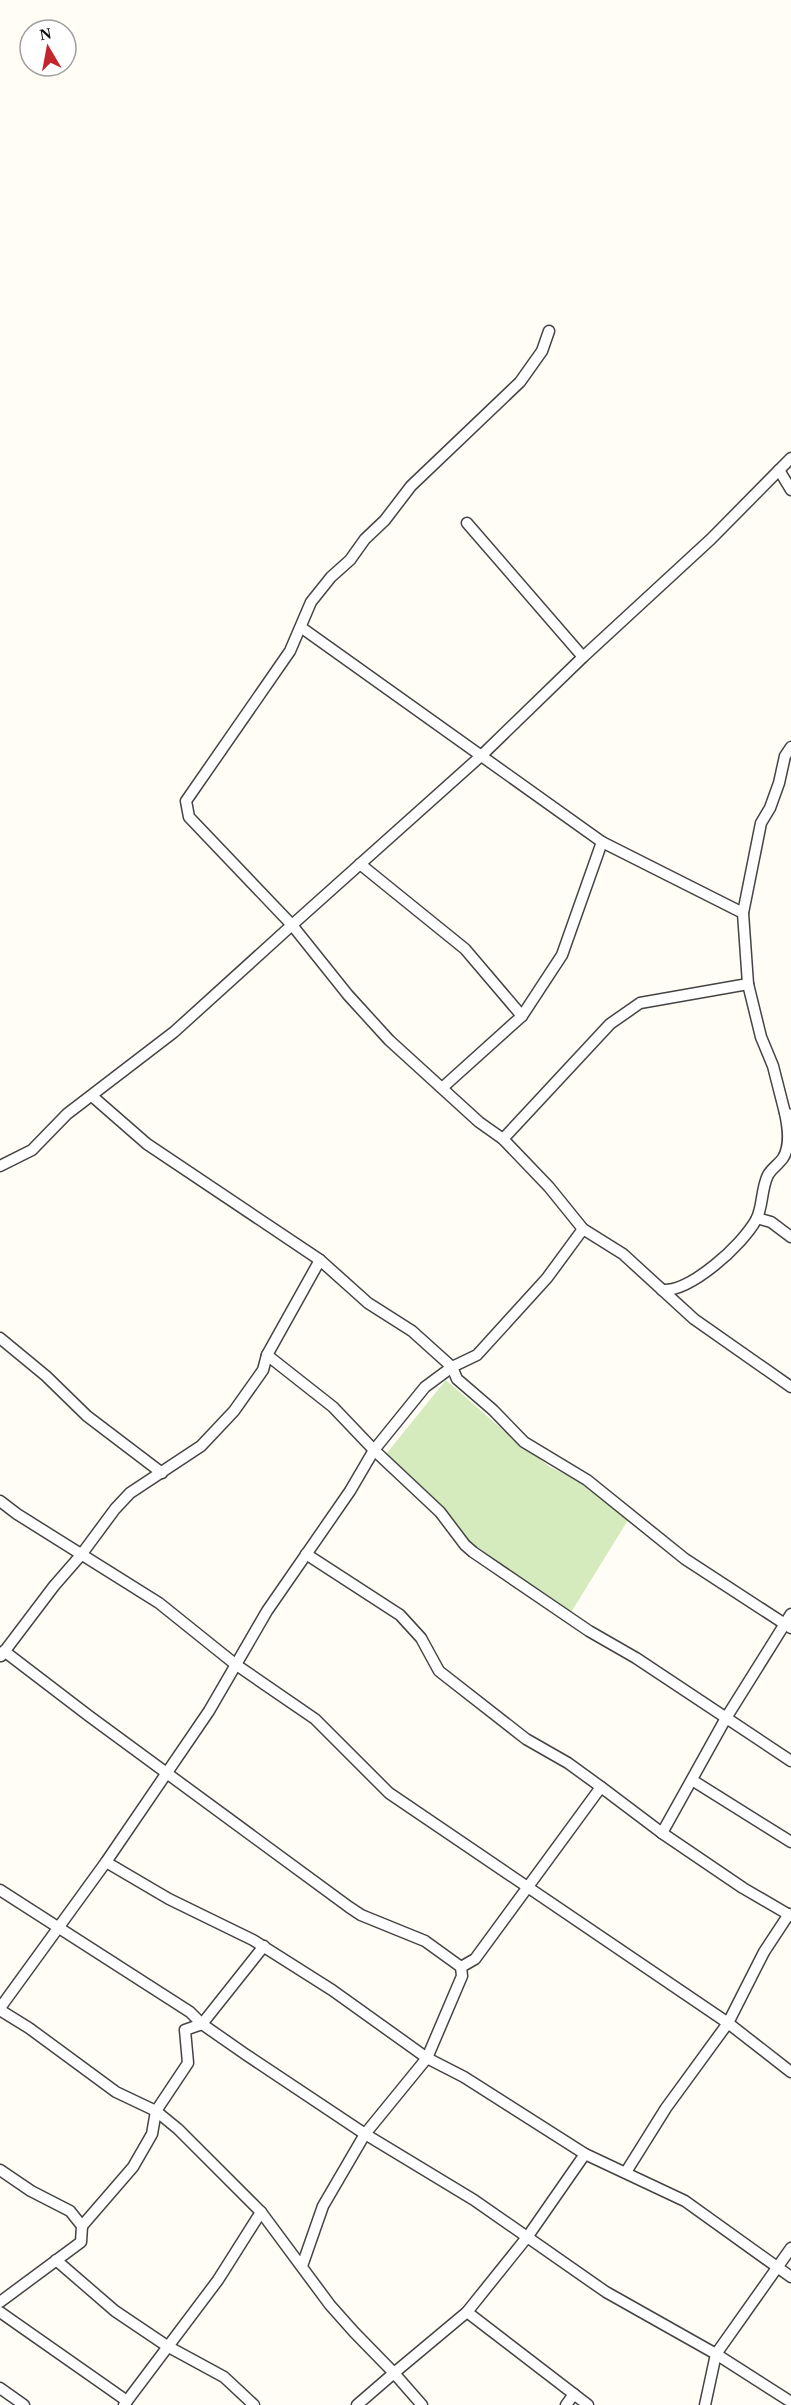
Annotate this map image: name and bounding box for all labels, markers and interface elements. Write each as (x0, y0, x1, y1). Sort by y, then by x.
north arrow (18, 18, 78, 78)
text: N (38, 24, 53, 43)

